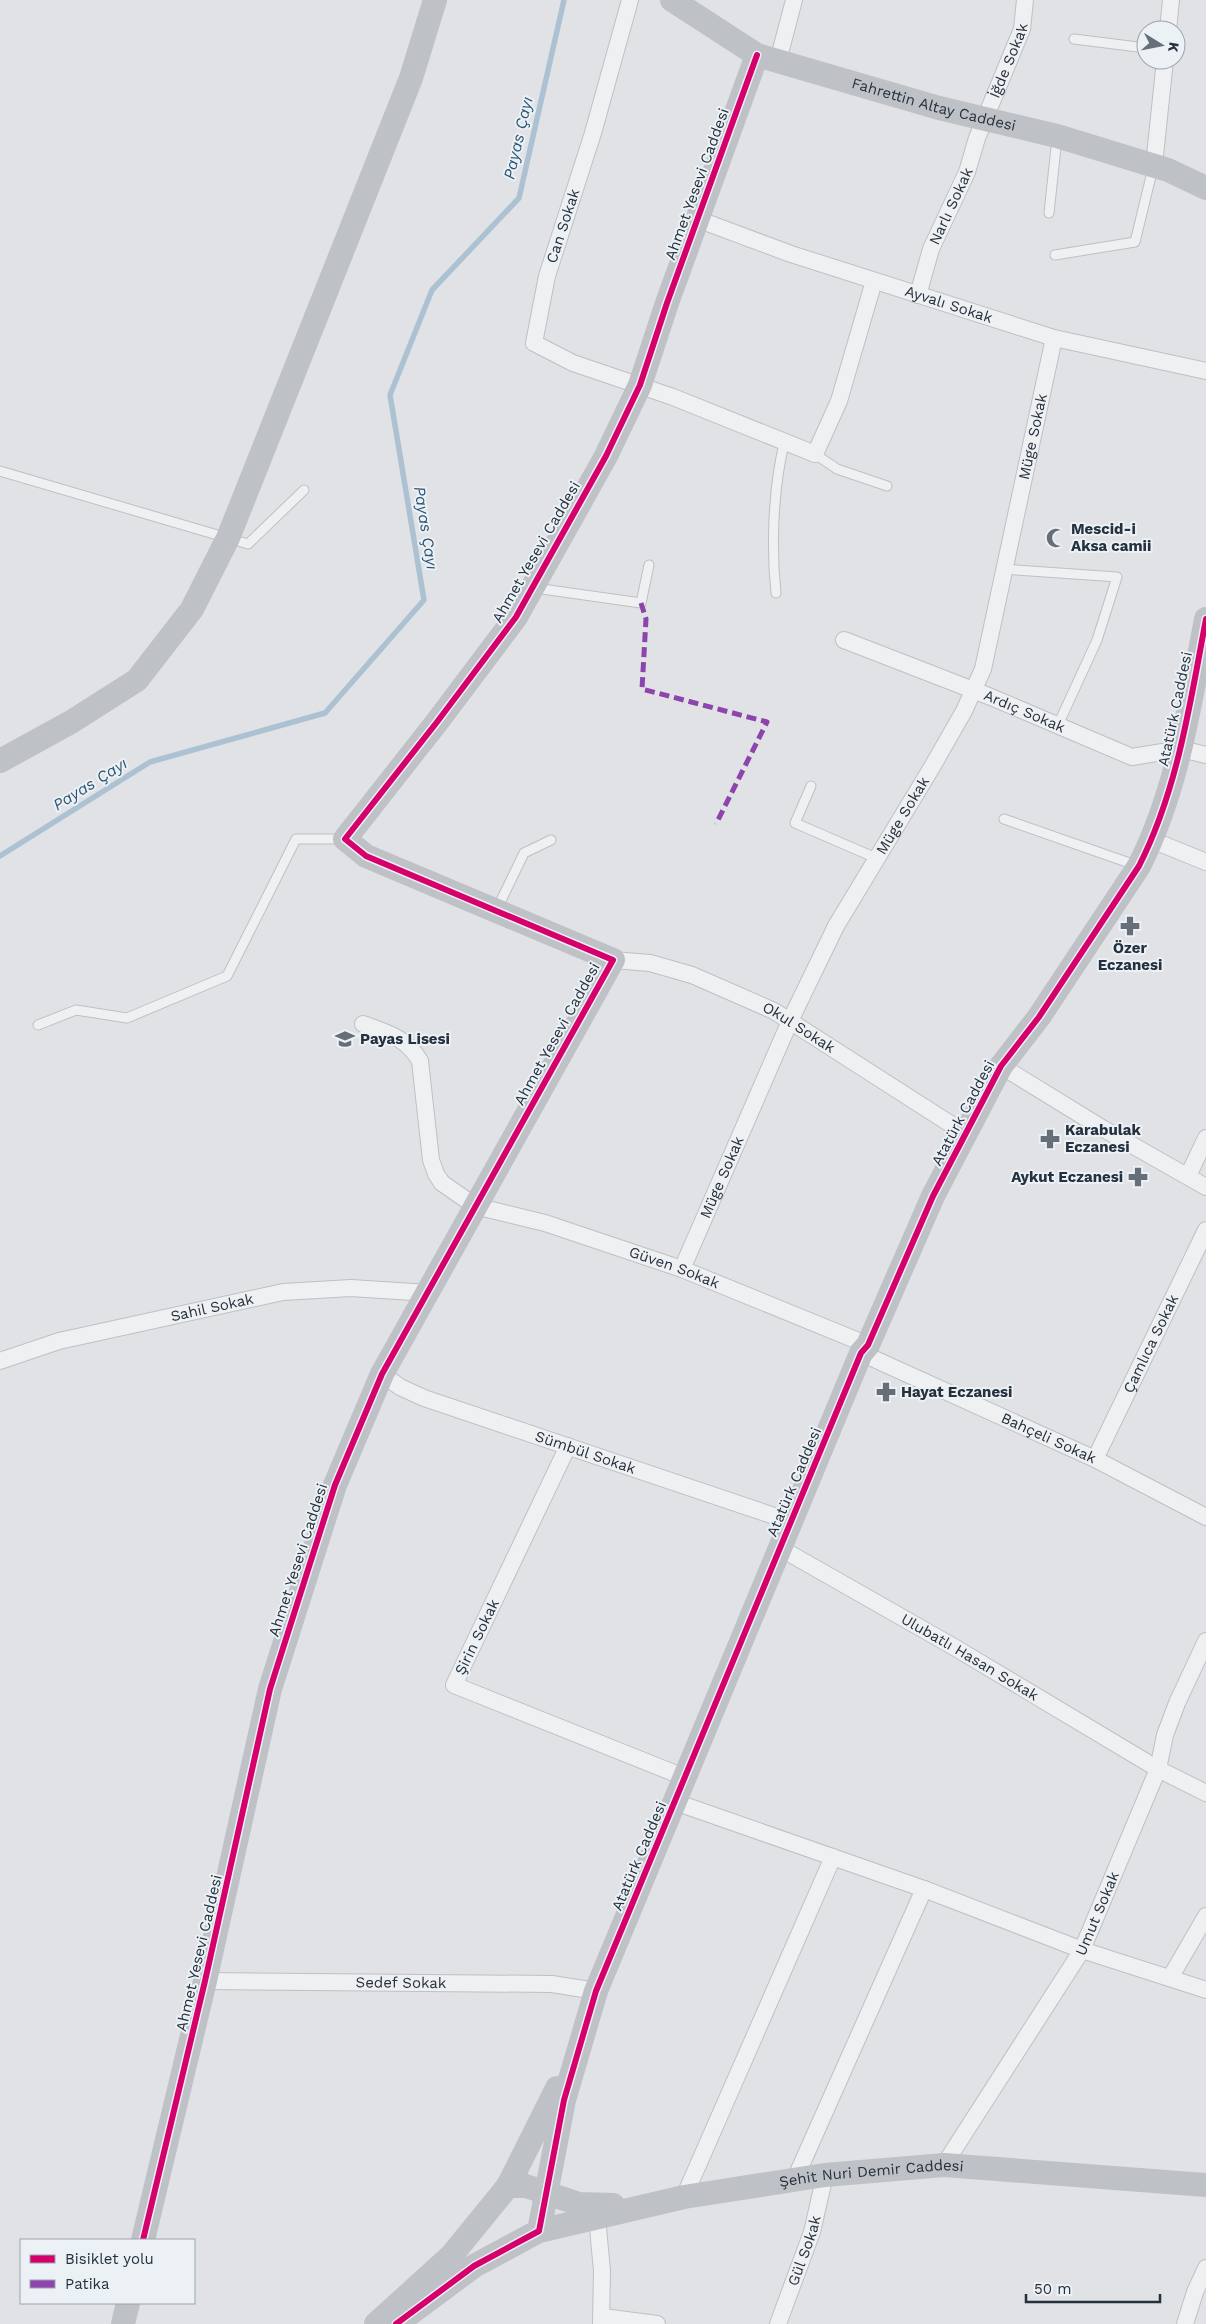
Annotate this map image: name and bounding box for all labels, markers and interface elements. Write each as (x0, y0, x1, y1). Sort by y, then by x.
north arrow (1136, 20, 1186, 70)
street label: İğde Sokak (985, 22, 1032, 101)
text: K (1165, 41, 1183, 54)
street label: Fahrettin Altay Caddesi (850, 74, 1018, 135)
water label: Payas Çayı (499, 95, 537, 181)
street label: Ahmet Yesevi Caddesi (661, 106, 733, 262)
street label: Narlı Sokak (925, 164, 977, 248)
street label: Can Sokak (543, 186, 584, 265)
street label: Ayvalı Sokak (903, 282, 995, 327)
street label: Müge Sokak (1015, 391, 1051, 481)
street label: Ahmet Yesevi Caddesi (488, 478, 584, 626)
water label: Payas Çayı (410, 485, 442, 571)
place label: Mescid-i Aksa camii (1071, 520, 1151, 555)
mosque icon: Mescid-i Aksa camii (1045, 527, 1067, 549)
street label: Atatürk Caddesi (1154, 650, 1196, 768)
street label: Ardıç Sokak (981, 686, 1068, 737)
water label: Payas Çayı (49, 754, 131, 814)
street label: Müge Sokak (872, 773, 933, 858)
pharmacy icon: Özer Eczanesi (1119, 915, 1141, 937)
place label: Özer Eczanesi (1098, 939, 1162, 974)
street label: Ahmet Yesevi Caddesi (510, 960, 604, 1108)
street label: Okul Sokak (760, 998, 839, 1057)
school or university icon: Payas Lisesi (334, 1028, 356, 1050)
place label: Payas Lisesi (360, 1030, 450, 1048)
street label: Atatürk Caddesi (928, 1057, 998, 1169)
place label: Karabulak Eczanesi (1065, 1121, 1141, 1156)
pharmacy icon: Karabulak Eczanesi (1039, 1128, 1061, 1150)
street label: Müge Sokak (696, 1133, 748, 1221)
pharmacy icon: Aykut Eczanesi (1127, 1166, 1149, 1188)
place label: Aykut Eczanesi (1011, 1168, 1123, 1186)
street label: Güven Sokak (627, 1243, 723, 1293)
street label: Sahil Sokak (169, 1290, 256, 1325)
street label: Çamlıca Sokak (1119, 1291, 1183, 1396)
pharmacy icon: Hayat Eczanesi (875, 1381, 897, 1403)
place label: Hayat Eczanesi (901, 1383, 1012, 1401)
street label: Bahçeli Sokak (998, 1409, 1099, 1468)
street label: Atatürk Caddesi (763, 1425, 825, 1539)
street label: Sümbül Sokak (533, 1427, 639, 1478)
street label: Ahmet Yesevi Caddesi (265, 1481, 331, 1639)
street label: Şirin Sokak (451, 1596, 503, 1678)
street label: Ulubatlı Hasan Sokak (898, 1610, 1042, 1705)
street label: Atatürk Caddesi (608, 1799, 670, 1913)
street label: Umut Sokak (1072, 1868, 1123, 1958)
street label: Ahmet Yesevi Caddesi (172, 1873, 226, 2033)
street label: Sedef Sokak (356, 1973, 447, 1992)
street label: Şehit Nuri Demir Caddesi (778, 2156, 964, 2191)
street label: Gül Sokak (784, 2213, 825, 2288)
legend (20, 2239, 195, 2304)
text: Bisiklet yolu (65, 2250, 154, 2268)
scale bar (1026, 2272, 1160, 2304)
text: Patika (65, 2275, 110, 2293)
text: 50 m (1034, 2280, 1071, 2298)

